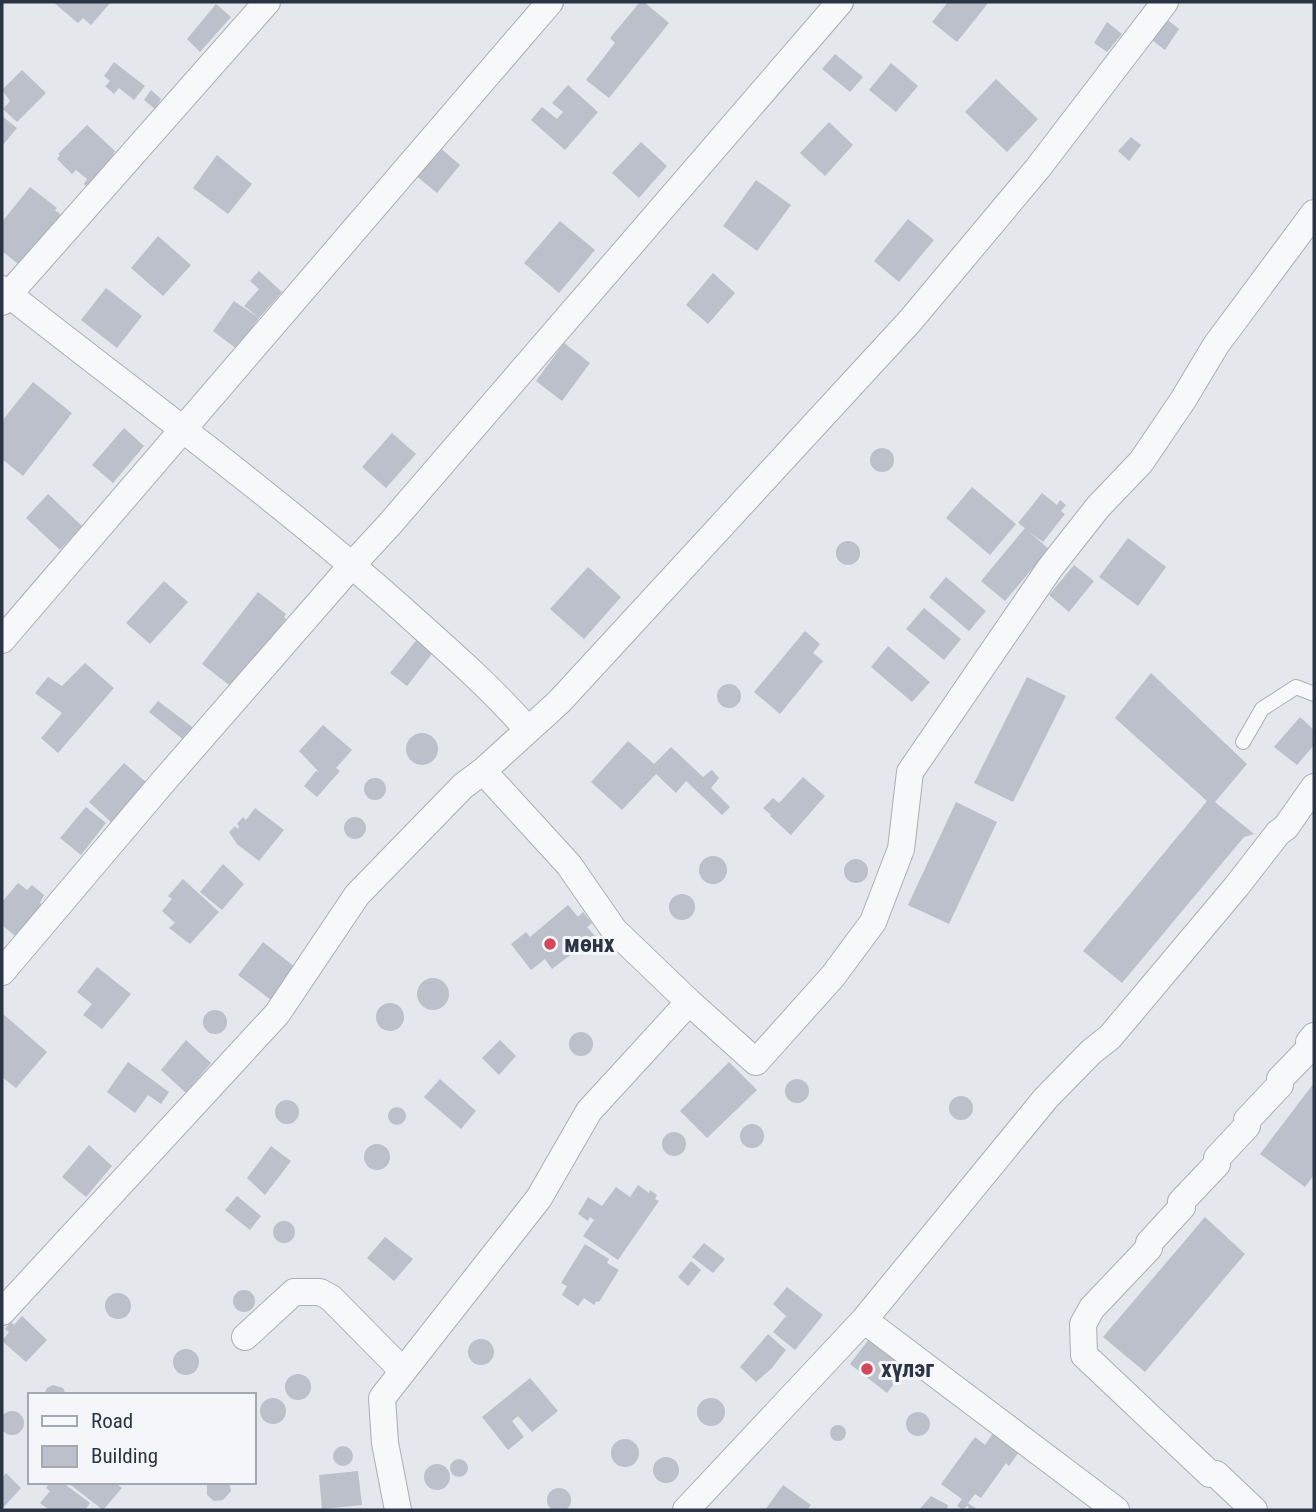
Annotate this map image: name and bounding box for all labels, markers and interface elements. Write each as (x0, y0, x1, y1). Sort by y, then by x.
place label: мөнх (564, 930, 615, 958)
marker: мөнх (542, 936, 558, 952)
place label: хүлэг (881, 1355, 934, 1383)
marker: хүлэг (859, 1361, 875, 1377)
legend (28, 1393, 256, 1484)
text: Road (91, 1409, 133, 1433)
text: Building (91, 1444, 158, 1468)

